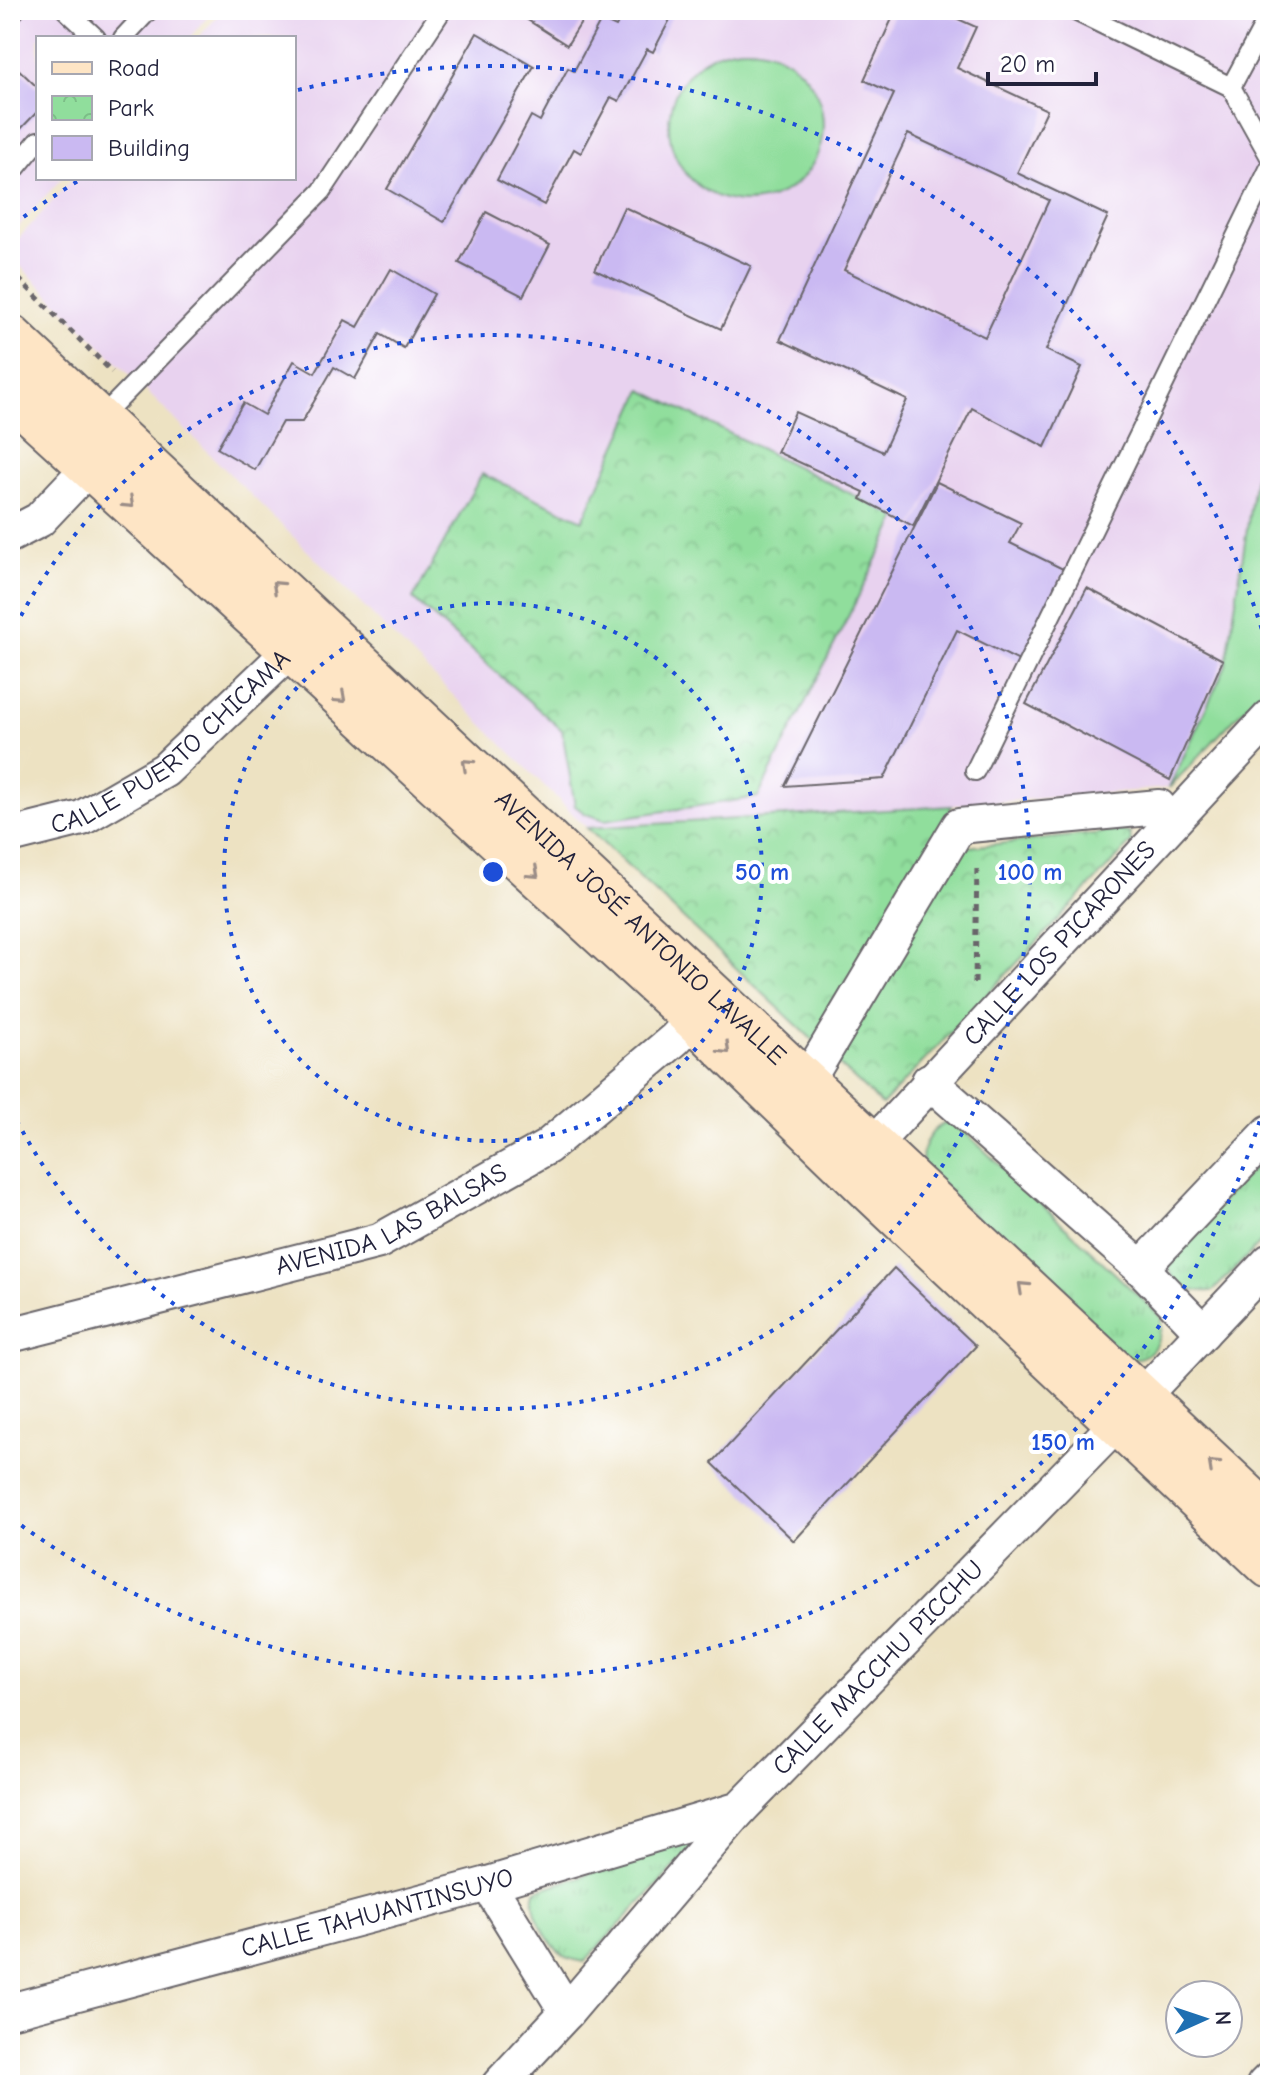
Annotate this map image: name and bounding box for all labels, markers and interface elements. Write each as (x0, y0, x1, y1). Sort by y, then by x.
legend (36, 36, 296, 180)
scale bar (988, 36, 1096, 86)
text: 20 m (1000, 50, 1055, 78)
text: Road (108, 54, 160, 82)
text: Park (108, 94, 154, 122)
text: Building (108, 134, 190, 162)
one-way arrow (120, 494, 134, 509)
one-way arrow (272, 581, 286, 596)
street label: CALLE PUERTO CHICAMA (48, 644, 297, 840)
one-way arrow (332, 689, 346, 703)
one-way arrow (462, 758, 476, 773)
street label: AVENIDA JOSÉ ANTONIO LAVALLE (489, 784, 792, 1071)
street label: CALLE LOS PICARONES (958, 835, 1162, 1052)
centre of rings (479, 858, 507, 886)
text: 50 m (735, 858, 789, 886)
text: 100 m (998, 858, 1062, 886)
one-way arrow (524, 863, 539, 877)
one-way arrow (716, 1039, 730, 1054)
street label: AVENIDA LAS BALSAS (273, 1157, 512, 1282)
one-way arrow (1018, 1282, 1032, 1297)
text: 150 m (1031, 1428, 1095, 1456)
one-way arrow (1208, 1459, 1222, 1474)
street label: CALLE MACCHU PICCHU (767, 1554, 990, 1781)
street label: CALLE TAHUANTINSUYO (238, 1862, 517, 1964)
north arrow (1164, 1979, 1244, 2059)
text: N (1210, 2010, 1236, 2026)

